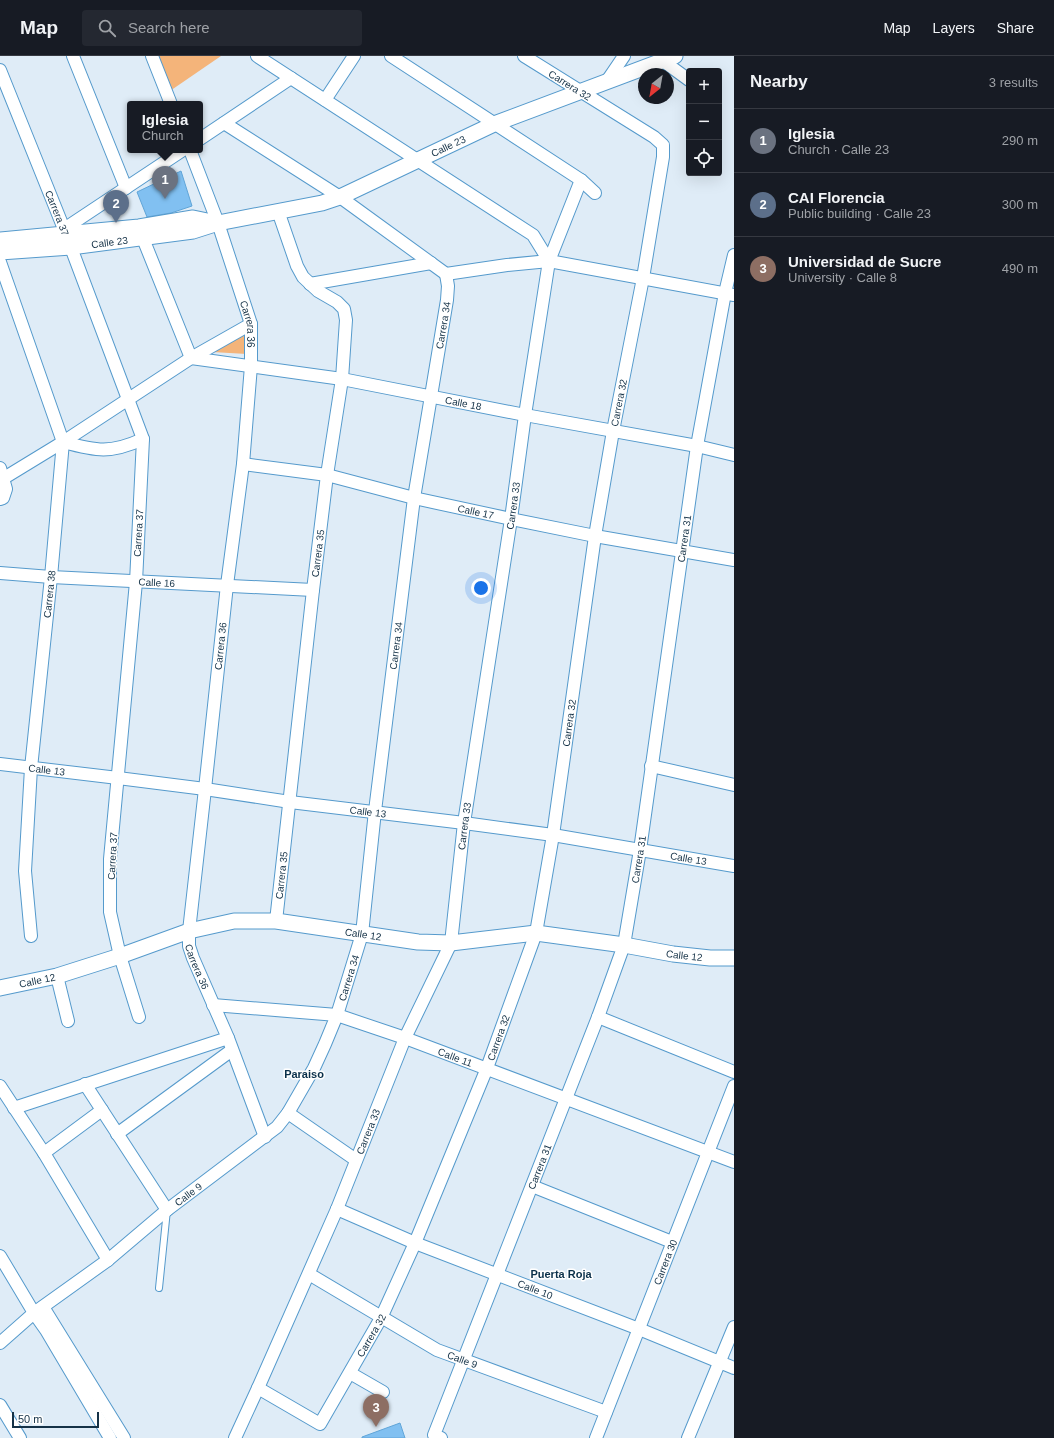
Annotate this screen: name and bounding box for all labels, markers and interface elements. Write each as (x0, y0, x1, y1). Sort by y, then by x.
search box (82, 10, 362, 46)
text: Map (20, 17, 58, 38)
icon: search (96, 17, 118, 39)
text: Search here (128, 19, 210, 36)
text: Map (883, 20, 911, 36)
text: Layers (933, 20, 975, 36)
text: Share (997, 20, 1034, 36)
street label: Carrera 32 (547, 68, 593, 103)
north arrow (638, 68, 674, 104)
map controls (686, 68, 722, 176)
button: + (686, 68, 722, 104)
text: Nearby (750, 72, 808, 91)
text: 3 results (989, 75, 1038, 90)
popup (127, 101, 203, 153)
button: − (686, 104, 722, 140)
text: Iglesia (142, 111, 188, 128)
text: Iglesia (788, 125, 835, 142)
text: Church (142, 128, 184, 143)
street label: Calle 23 (429, 133, 468, 159)
text: 1 (759, 133, 767, 148)
text: 290 m (1002, 133, 1038, 148)
button: locate (686, 140, 722, 176)
text: Church · Calle 23 (788, 142, 889, 157)
pin: 1 (152, 166, 178, 199)
street label: Carrera 37 (43, 189, 71, 238)
text: CAI Florencia (788, 189, 885, 206)
pin: 2 (103, 190, 129, 223)
text: 2 (759, 197, 767, 212)
text: 300 m (1002, 197, 1038, 212)
text: Public building · Calle 23 (788, 206, 931, 221)
street label: Calle 23 (91, 235, 129, 250)
text: Universidad de Sucre (788, 253, 941, 270)
text: 3 (759, 261, 767, 276)
text: 490 m (1002, 261, 1038, 276)
text: University · Calle 8 (788, 270, 897, 285)
street label: Carrera 36 (238, 299, 256, 348)
street label: Carrera 34 (434, 300, 453, 350)
street label: Carrera 32 (609, 378, 629, 427)
street label: Calle 18 (444, 394, 483, 412)
street label: Carrera 33 (504, 481, 522, 530)
street label: Calle 17 (457, 503, 495, 521)
street label: Carrera 37 (132, 508, 145, 557)
street label: Carrera 31 (676, 514, 693, 563)
street label: Carrera 35 (310, 529, 326, 578)
street label: Carrera 38 (42, 569, 58, 618)
street label: Calle 16 (138, 576, 176, 589)
your location (471, 578, 491, 598)
street label: Carrera 36 (213, 621, 229, 670)
street label: Carrera 34 (388, 621, 405, 670)
street label: Carrera 32 (560, 698, 578, 747)
street label: Calle 13 (28, 762, 66, 778)
street label: Carrera 33 (456, 801, 473, 850)
street label: Calle 13 (349, 804, 387, 820)
street label: Carrera 37 (106, 831, 119, 880)
street label: Carrera 31 (630, 835, 648, 884)
street label: Calle 13 (669, 850, 708, 867)
street label: Carrera 35 (273, 851, 290, 900)
street label: Calle 12 (344, 926, 383, 943)
street label: Carrera 36 (183, 943, 211, 991)
street label: Calle 12 (665, 948, 704, 963)
street label: Carrera 34 (337, 953, 361, 1002)
street label: Calle 12 (18, 971, 57, 990)
street label: Carrera 32 (485, 1013, 512, 1062)
street label: Calle 11 (436, 1046, 474, 1069)
district label: Paraiso (284, 1068, 324, 1080)
street label: Carrera 33 (354, 1107, 382, 1156)
street label: Carrera 31 (526, 1142, 554, 1191)
street label: Calle 9 (173, 1181, 204, 1208)
street label: Carrera 30 (652, 1238, 679, 1287)
district label: Puerta Roja (530, 1268, 592, 1280)
street label: Calle 10 (516, 1278, 555, 1302)
street label: Carrera 32 (355, 1312, 388, 1359)
street label: Calle 9 (446, 1349, 479, 1370)
pin: 3 (363, 1394, 389, 1427)
scale bar (12, 1410, 99, 1429)
text: 50 m (18, 1413, 42, 1425)

